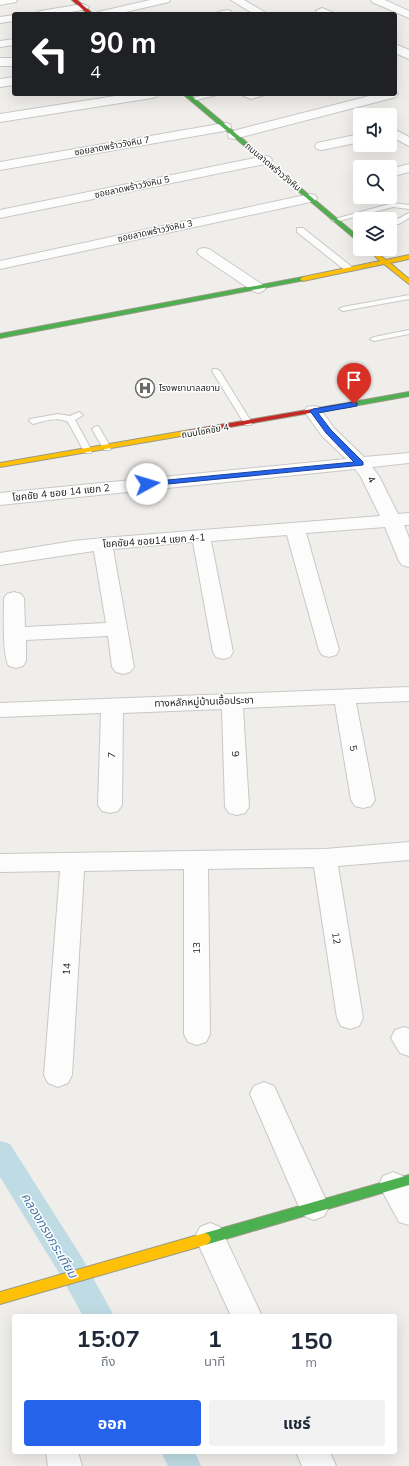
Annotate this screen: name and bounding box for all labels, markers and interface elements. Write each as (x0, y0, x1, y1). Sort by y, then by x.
text: 90 m (90, 25, 156, 60)
icon: left (24, 28, 76, 80)
text: 4 (90, 60, 101, 83)
map controls (353, 108, 397, 256)
button: sound (353, 108, 397, 152)
street label: ซอยลาดพร้าววังหิน 7 (73, 133, 150, 158)
street label: ถนนลาดพร้าววังหิน (243, 140, 304, 193)
button: search (353, 160, 397, 204)
street label: ซอยลาดพร้าววังหิน 5 (93, 173, 171, 200)
button: layers (353, 212, 397, 256)
street label: ซอยลาดพร้าววังหิน 3 (116, 217, 193, 244)
pin (337, 363, 371, 404)
icon: arrive (343, 369, 365, 391)
hospital icon: โรงพยาบาลสยาม (134, 377, 156, 399)
place label: โรงพยาบาลสยาม (159, 382, 220, 393)
street label: ถนนโชคชัย 4 (180, 421, 230, 440)
position arrow (126, 463, 168, 505)
street label: 4 (364, 473, 379, 485)
street label: โชคชัย 4 ซอย 14 แยก 2 (12, 481, 110, 504)
street label: โชคชัย4 ซอย14 แยก 4-1 (102, 530, 206, 551)
street label: ทางหลักหมู่บ้านเอื้อประชา (154, 692, 254, 710)
street label: 5 (347, 744, 360, 752)
street label: 6 (229, 751, 242, 757)
street label: 7 (105, 752, 118, 758)
street label: 12 (329, 931, 344, 945)
street label: 13 (190, 942, 203, 954)
street label: 14 (60, 963, 73, 975)
water label: คลองทรงกระเทียม (18, 1189, 82, 1282)
text: 15:07 (76, 1323, 140, 1353)
text: 1 (207, 1323, 222, 1353)
text: 150 (290, 1325, 333, 1355)
text: ถึง (101, 1353, 115, 1369)
text: นาที (204, 1353, 225, 1369)
text: m (305, 1354, 317, 1370)
button: ออก (24, 1400, 201, 1446)
button: แชร์ (209, 1400, 385, 1446)

